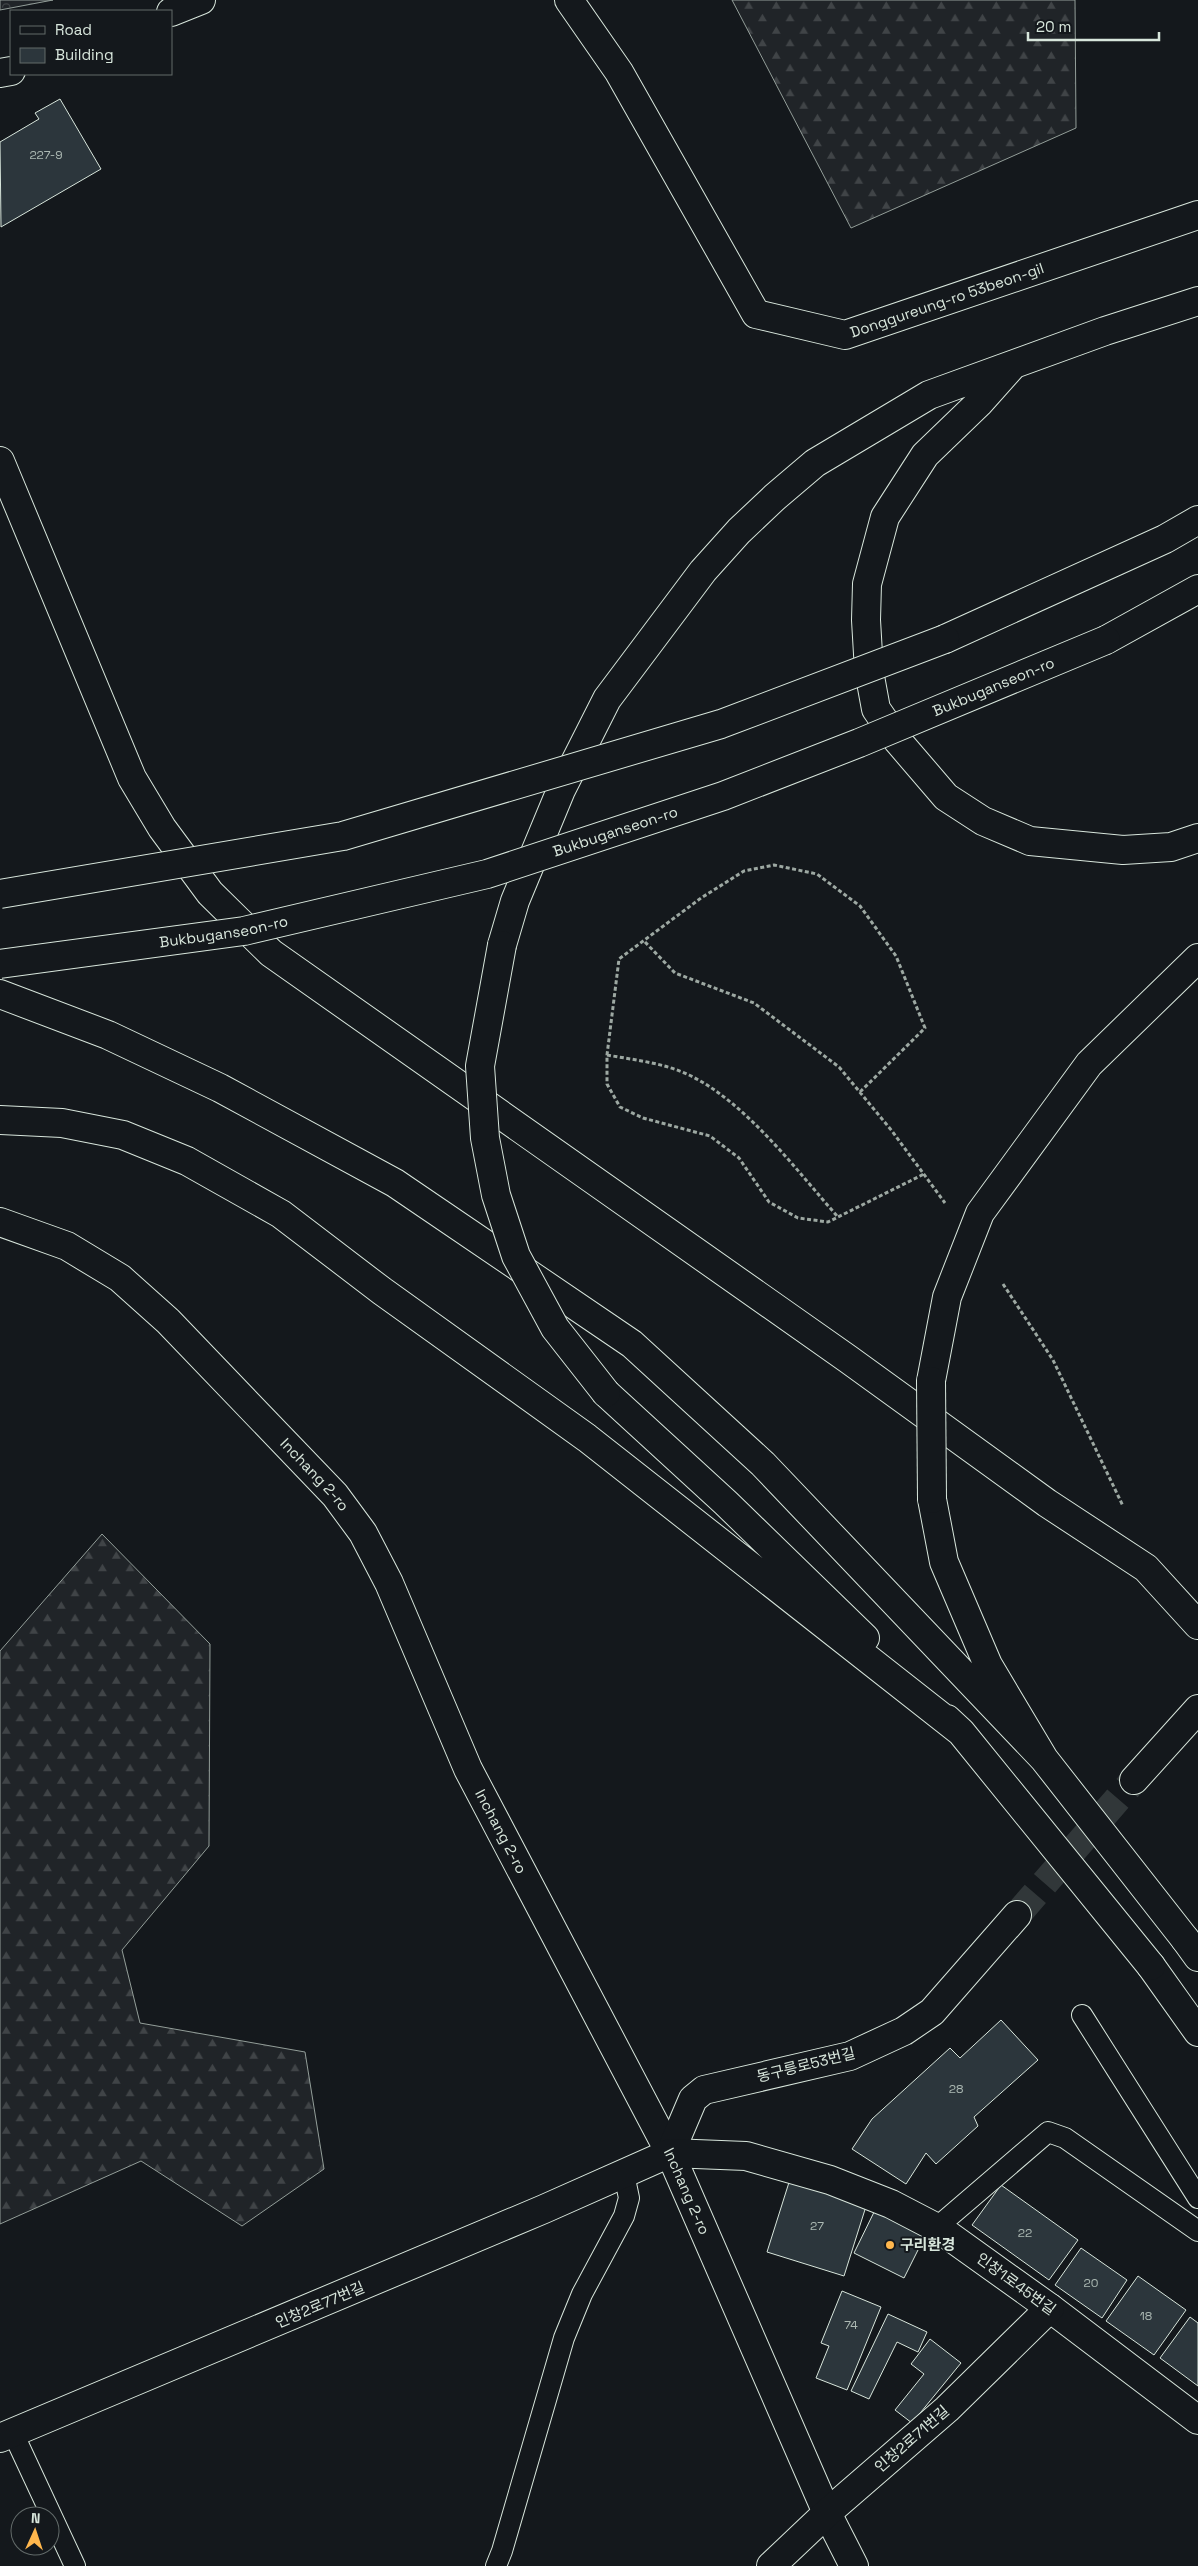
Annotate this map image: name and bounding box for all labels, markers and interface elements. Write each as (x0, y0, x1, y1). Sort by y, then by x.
legend (10, 10, 172, 75)
scale bar (1028, 10, 1159, 42)
text: 20 m (1036, 17, 1071, 36)
text: Road (55, 20, 92, 39)
text: Building (55, 45, 114, 64)
house number: 227-9 (29, 147, 63, 163)
street label: Donggureung-ro 53beon-gil (848, 258, 1046, 342)
street label: Bukbuganseon-ro (929, 653, 1057, 720)
street label: Bukbuganseon-ro (550, 802, 680, 861)
street label: Bukbuganseon-ro (158, 911, 290, 951)
street label: Inchang 2-ro (276, 1434, 354, 1515)
street label: Inchang 2-ro (471, 1786, 531, 1877)
street label: 동구릉로53번길 (755, 2043, 857, 2086)
house number: 28 (949, 2081, 963, 2097)
street label: Inchang 2-ro (660, 2144, 714, 2237)
house number: 27 (810, 2218, 824, 2234)
house number: 22 (1018, 2225, 1032, 2241)
place label: 구리환경 (900, 2235, 955, 2254)
marker: 구리환경 (884, 2239, 896, 2251)
street label: 인창1로45번길 (973, 2248, 1060, 2319)
house number: 20 (1084, 2275, 1098, 2291)
street label: 인창2로77번길 (272, 2277, 367, 2332)
house number: 18 (1140, 2308, 1152, 2324)
house number: 74 (844, 2317, 858, 2333)
street label: 인창2로71번길 (870, 2401, 953, 2476)
north arrow (10, 2506, 60, 2556)
text: N (31, 2509, 41, 2527)

